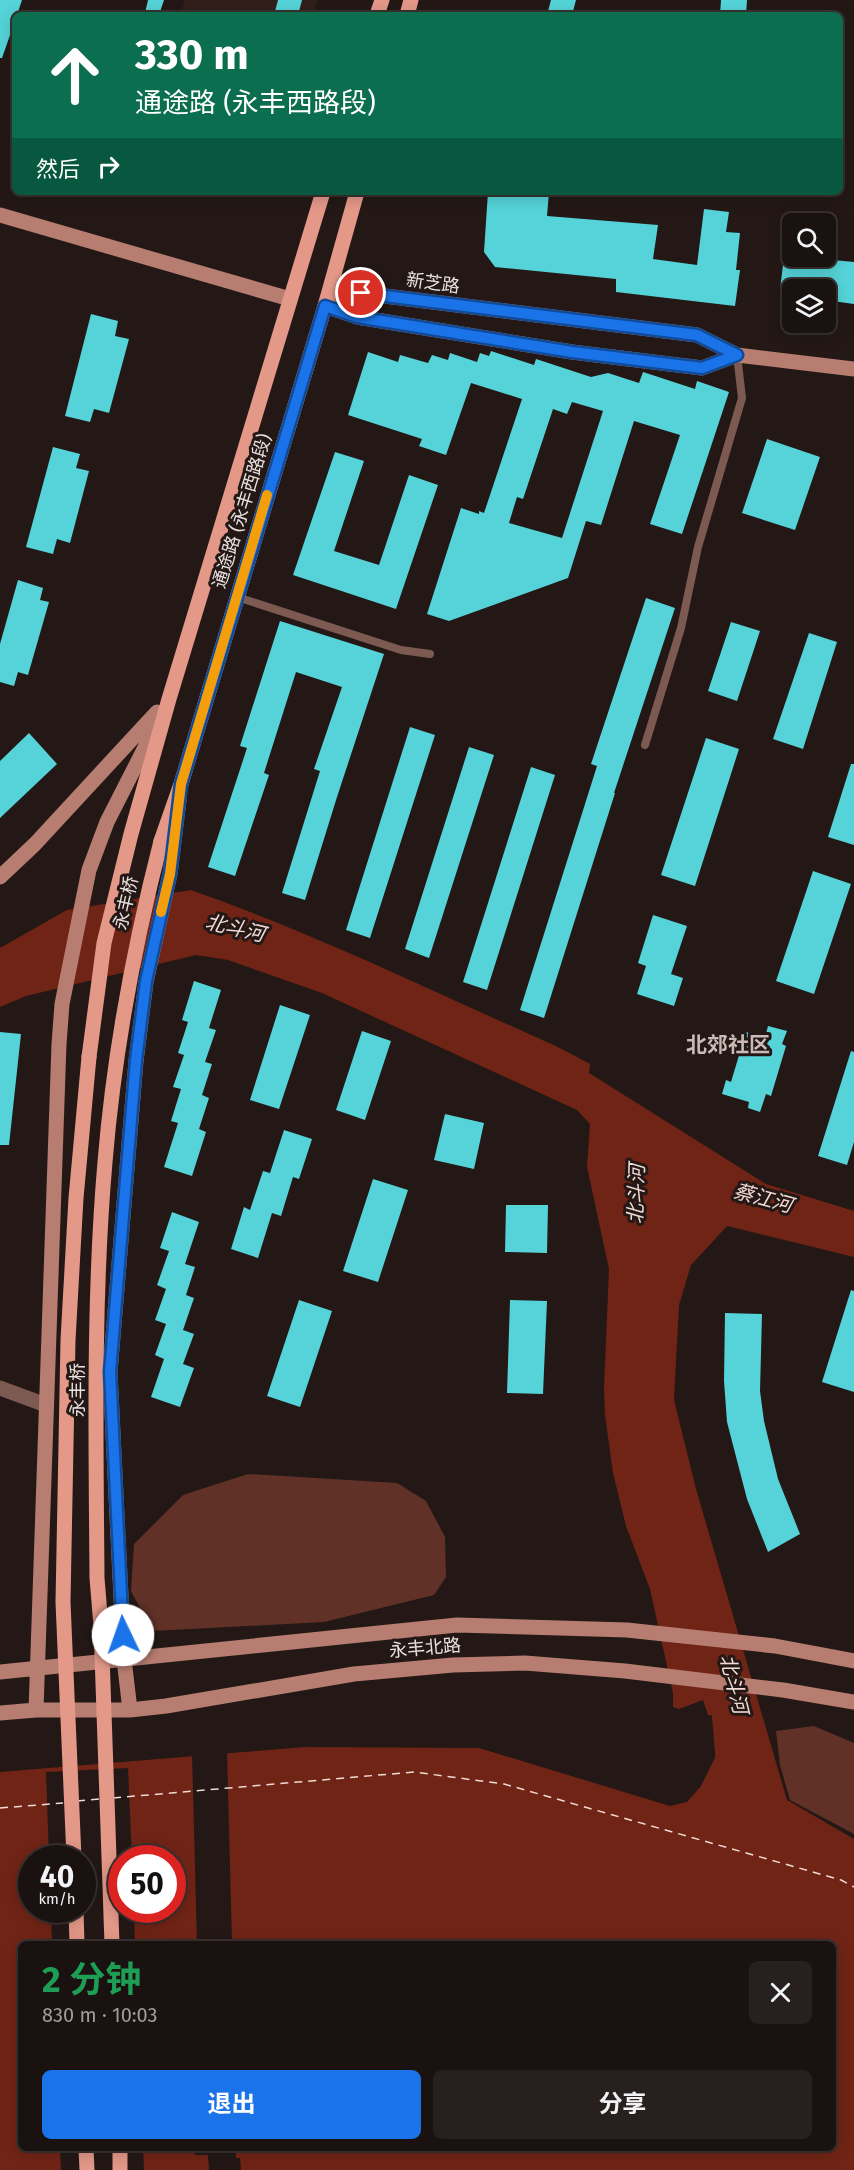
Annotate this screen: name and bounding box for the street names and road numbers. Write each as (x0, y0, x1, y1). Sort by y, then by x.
street label: 新芝路 (405, 268, 461, 298)
street label: 通途路 (永丰西路段) (208, 431, 276, 591)
street label: 永丰桥 (109, 874, 143, 932)
street label: 永丰桥 (67, 1363, 89, 1417)
street label: 永丰北路 (388, 1634, 462, 1662)

